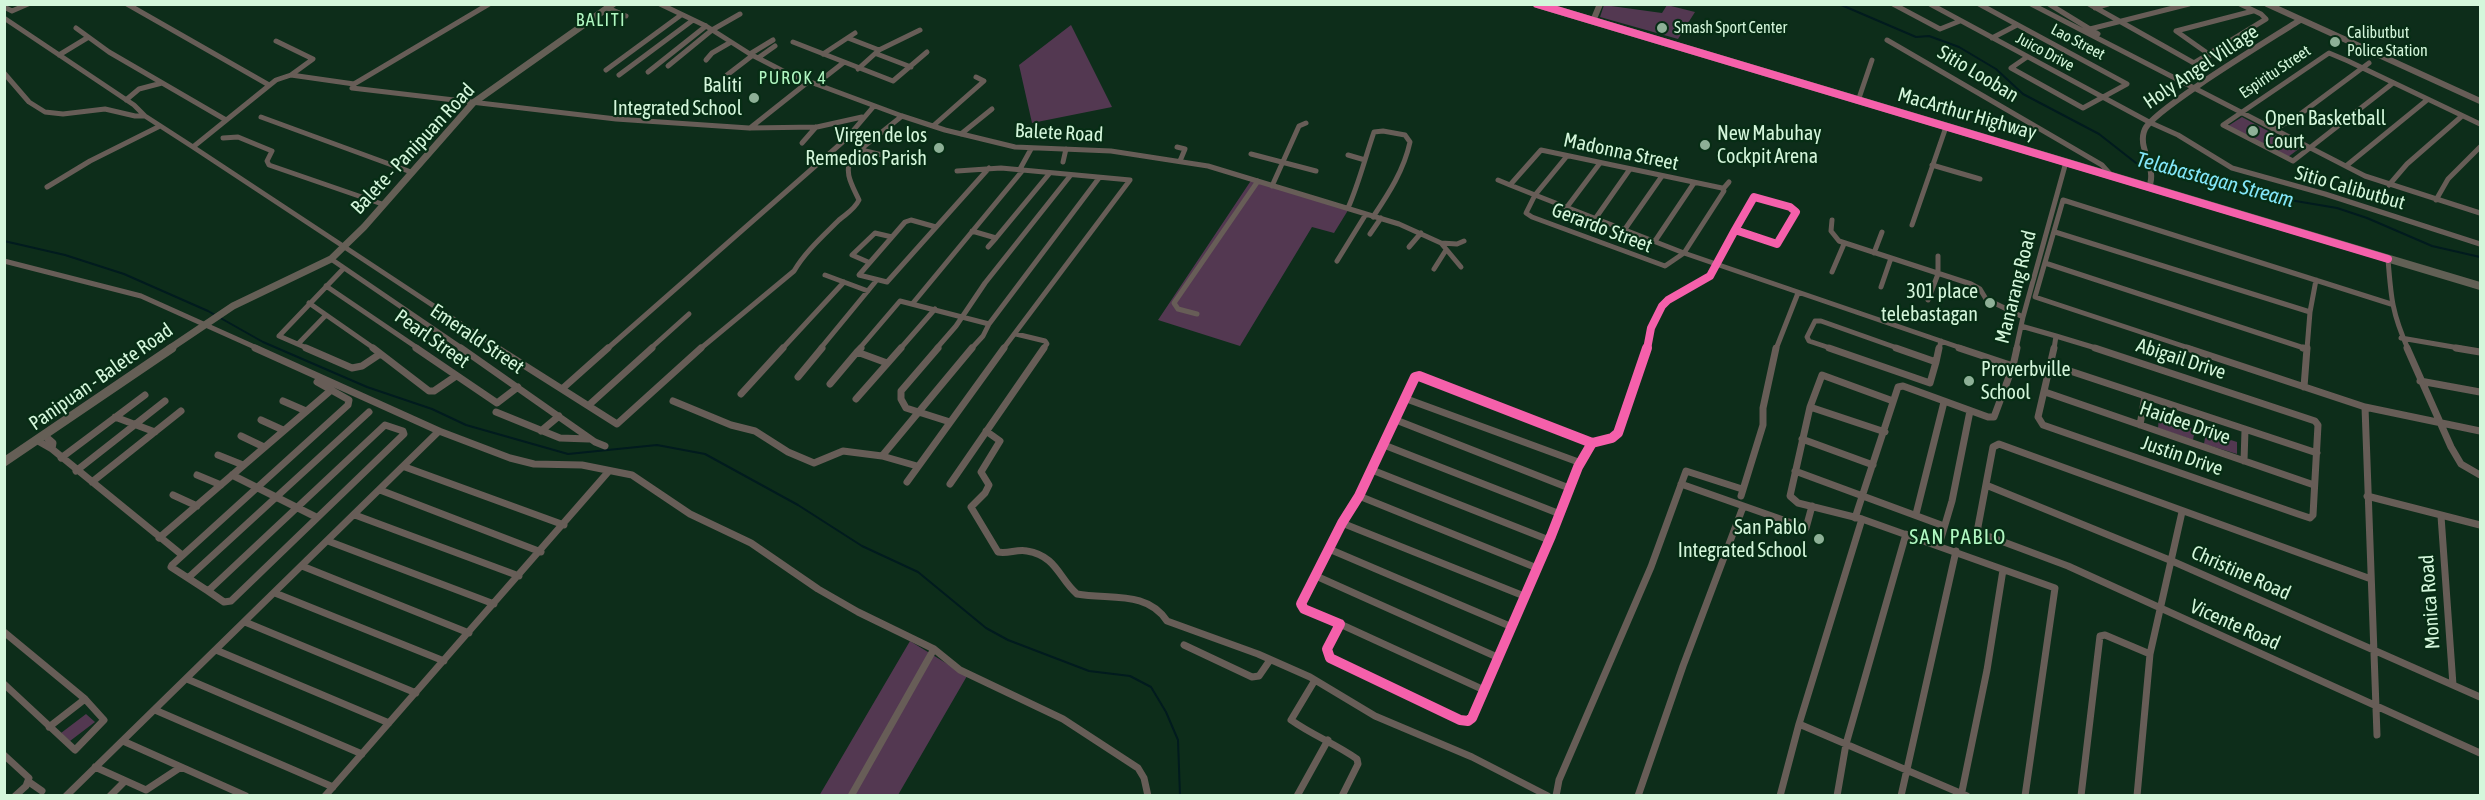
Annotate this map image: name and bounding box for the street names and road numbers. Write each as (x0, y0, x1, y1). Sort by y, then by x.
street label: Lao Street (2048, 20, 2108, 64)
street label: Holy Angel Village (2139, 20, 2263, 114)
street label: Juico Drive (2013, 29, 2077, 75)
street label: Sitio Looban (1933, 40, 2023, 108)
street label: Espiritu Street (2236, 41, 2314, 103)
street label: Balete - Panipuan Road (346, 79, 480, 219)
street label: MacArthur Highway (1895, 83, 2039, 145)
street label: Balete Road (1014, 119, 1104, 147)
street label: Madonna Street (1561, 128, 1681, 176)
street label: Sitio Calibutbut (2292, 161, 2408, 215)
street label: Gerardo Street (1548, 198, 1656, 258)
street label: Manarang Road (1990, 228, 2042, 346)
street label: Emerald Street (426, 299, 528, 379)
street label: Pearl Street (390, 305, 474, 373)
street label: Panipuan - Balete Road (24, 318, 178, 436)
street label: Abigail Drive (2133, 333, 2229, 385)
street label: Haidee Drive (2136, 396, 2234, 450)
street label: Justin Drive (2138, 431, 2226, 481)
street label: Christine Road (2188, 540, 2294, 606)
street label: Monica Road (2415, 554, 2445, 650)
street label: Vicente Road (2186, 594, 2284, 656)

